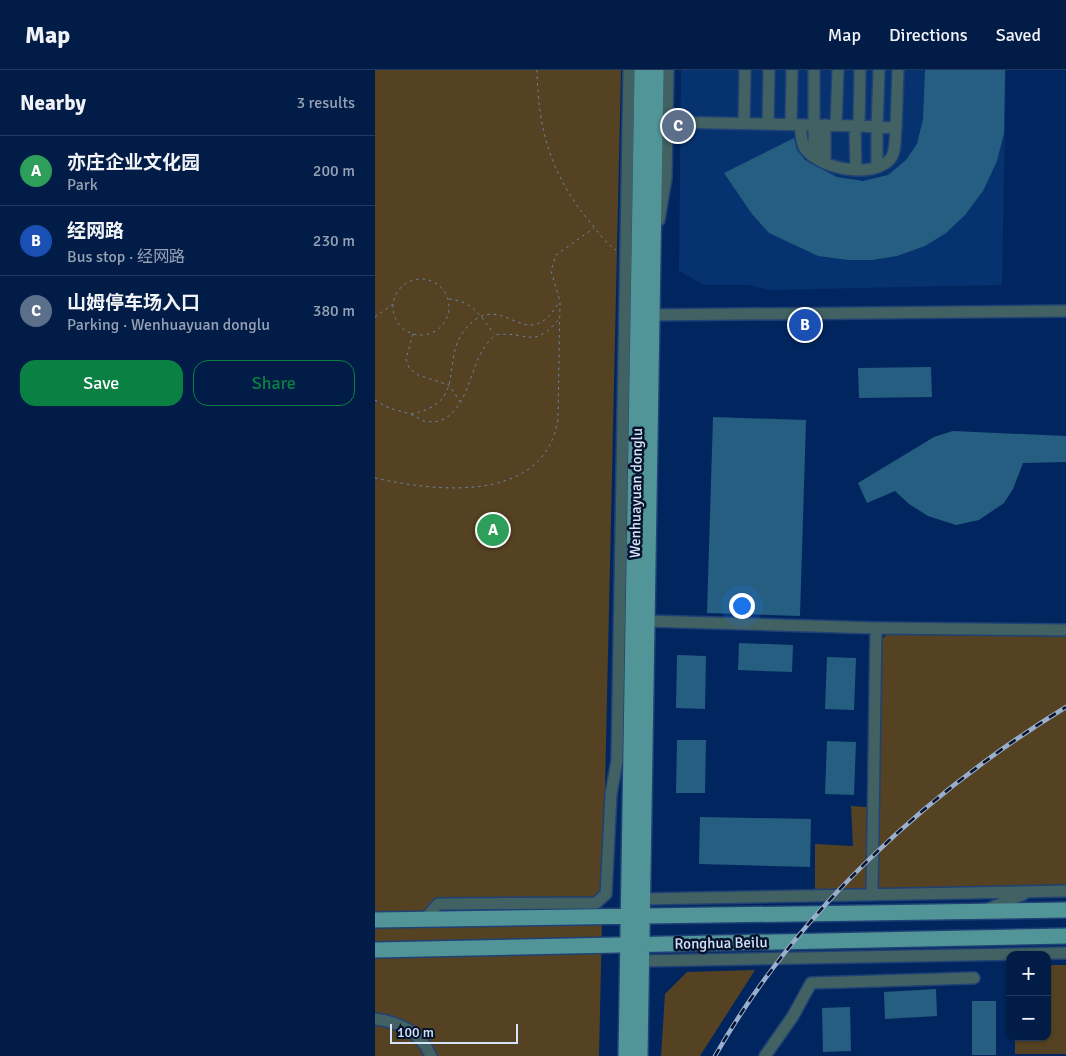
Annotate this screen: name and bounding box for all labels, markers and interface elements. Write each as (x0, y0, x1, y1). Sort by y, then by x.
text: Map (25, 20, 70, 50)
text: Map (828, 24, 861, 46)
text: Directions (889, 24, 968, 46)
text: Saved (996, 24, 1041, 46)
text: Nearby (20, 90, 86, 116)
text: 3 results (296, 93, 355, 113)
pin: C (662, 107, 694, 145)
text: 亦庄企业文化园 (67, 151, 200, 175)
text: A (31, 161, 41, 181)
text: 200 m (313, 161, 355, 181)
text: Park (67, 175, 98, 195)
text: 经网路 (67, 219, 124, 243)
text: B (31, 231, 41, 251)
text: 230 m (313, 231, 355, 251)
text: Bus stop · 经网路 (67, 247, 185, 267)
text: 山姆停车场入口 (67, 291, 200, 315)
text: C (31, 301, 41, 321)
text: 380 m (313, 301, 355, 321)
pin: B (789, 306, 821, 344)
text: Parking · Wenhuayuan donglu (67, 315, 270, 335)
button: Save (20, 360, 183, 406)
button: Share (193, 360, 355, 406)
street label: Wenhuayuan donglu (626, 428, 646, 558)
pin: A (477, 511, 509, 549)
your location (729, 593, 755, 619)
street label: Ronghua Beilu (674, 933, 768, 953)
map controls (1006, 951, 1051, 1041)
button: + (1006, 951, 1051, 996)
button: − (1006, 996, 1051, 1041)
scale bar (390, 1021, 517, 1044)
text: 100 m (397, 1024, 434, 1041)

